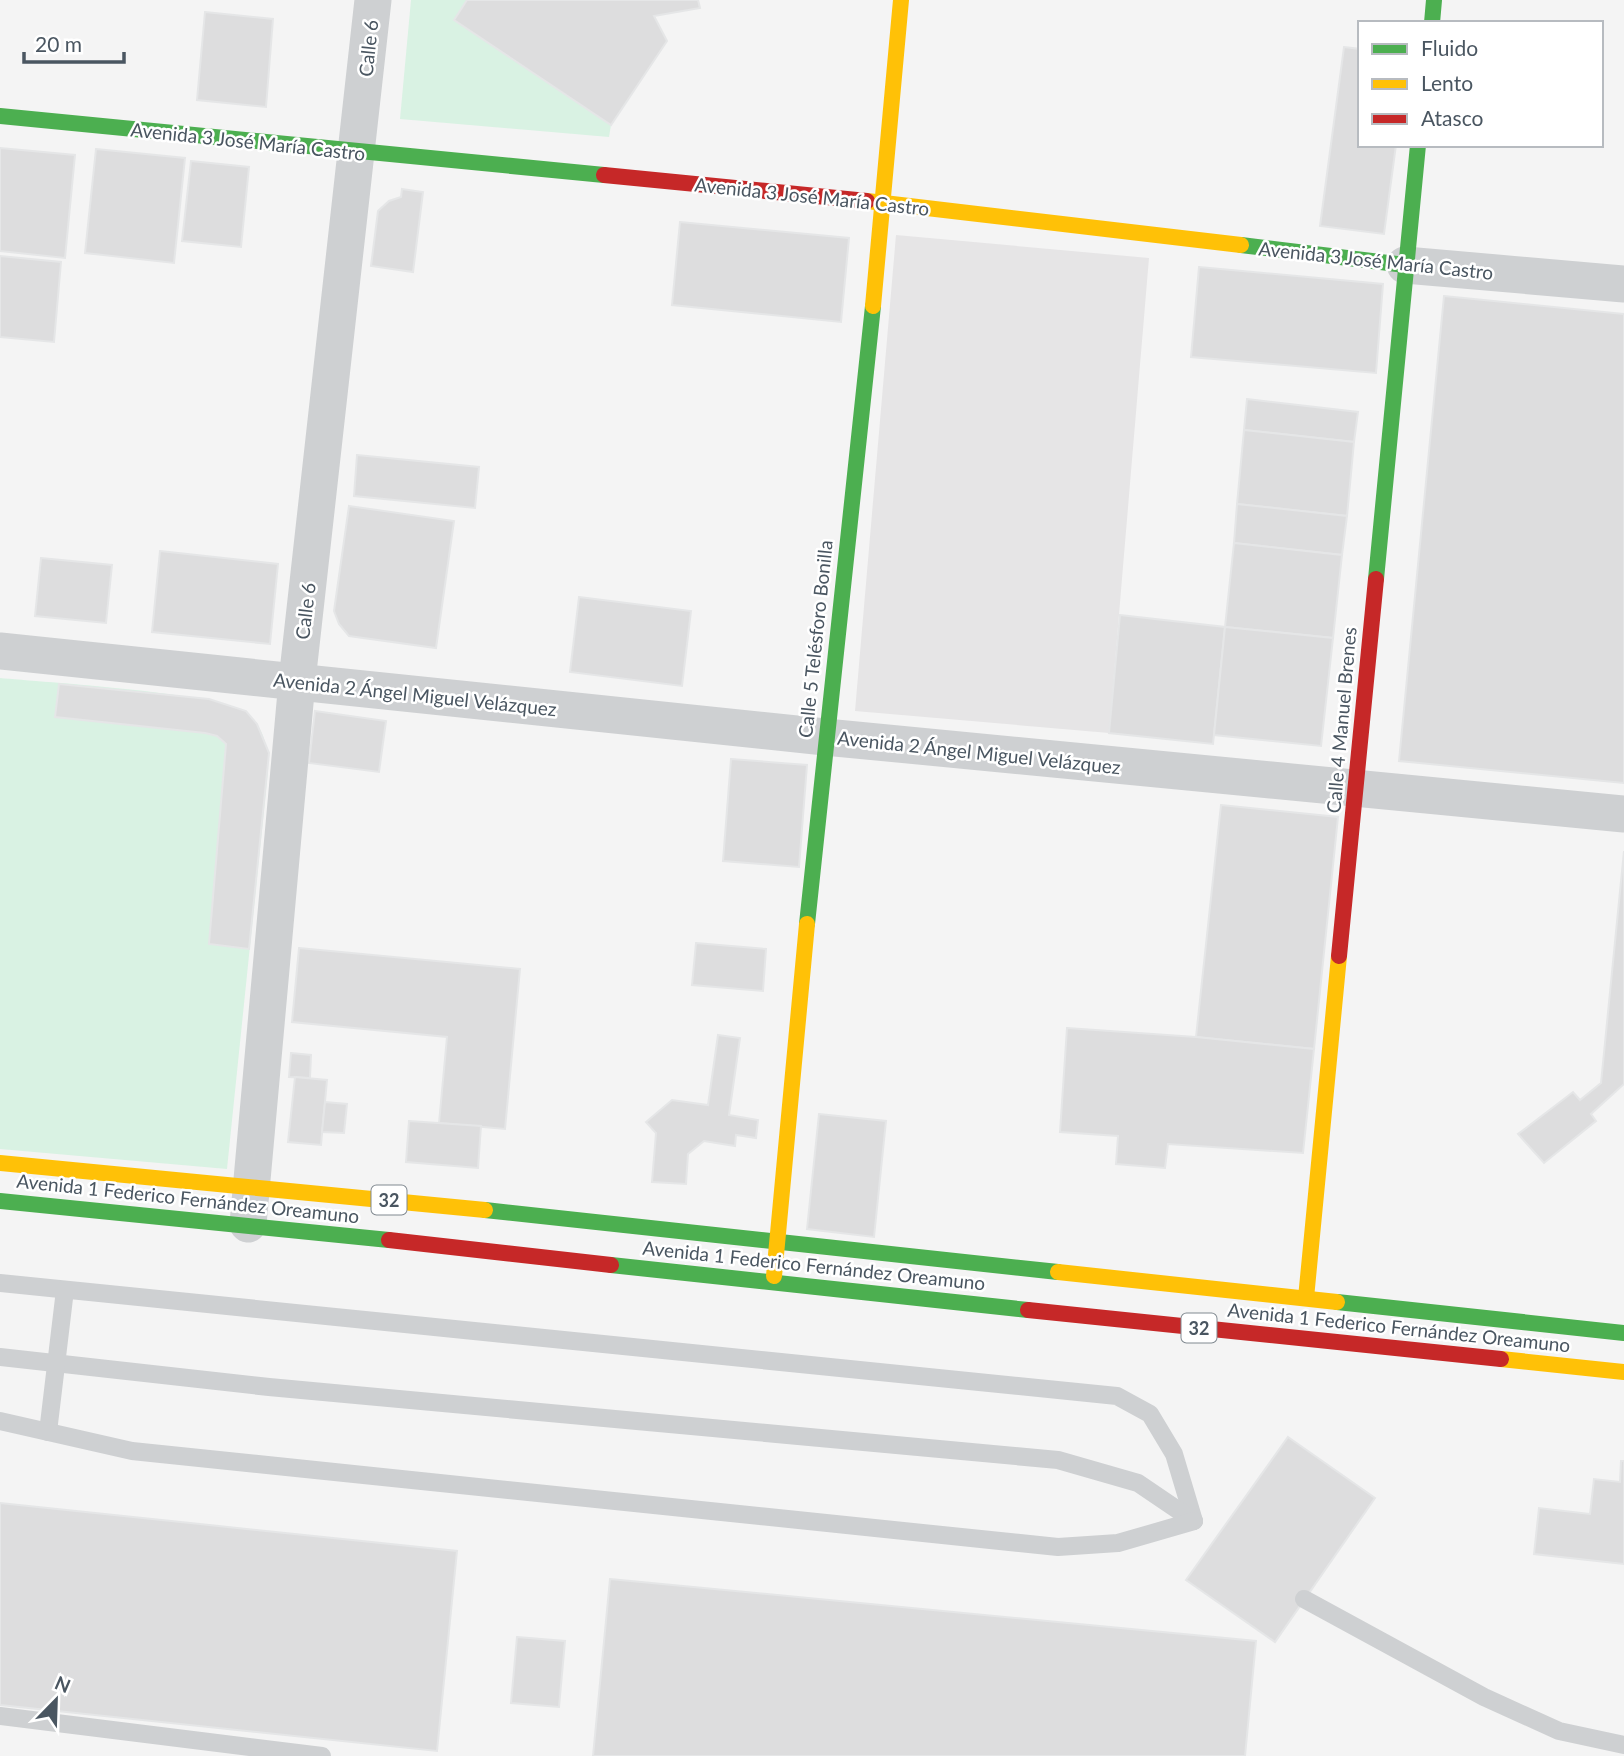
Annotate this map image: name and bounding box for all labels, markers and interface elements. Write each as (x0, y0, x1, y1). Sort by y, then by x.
street label: Calle 6 (354, 18, 382, 78)
scale bar (24, 21, 124, 65)
legend (1358, 21, 1603, 147)
text: 20 m (35, 31, 82, 56)
text: Fluido (1421, 35, 1478, 60)
text: Lento (1421, 70, 1473, 95)
text: Atasco (1421, 105, 1483, 130)
street label: Avenida 3 José María Castro (130, 117, 366, 165)
street label: Avenida 3 José María Castro (694, 172, 930, 220)
street label: Avenida 3 José María Castro (1258, 236, 1494, 284)
street label: Calle 5 Telésforo Bonilla (793, 539, 837, 739)
street label: Calle 6 (290, 581, 320, 641)
street label: Calle 4 Manuel Brenes (1321, 626, 1361, 814)
street label: Avenida 2 Ángel Miguel Velázquez (272, 668, 558, 720)
street label: Avenida 2 Ángel Miguel Velázquez (836, 726, 1122, 778)
street label: Avenida 1 Federico Fernández Oreamuno (15, 1169, 361, 1227)
road number: 32 (372, 1185, 406, 1214)
street label: Avenida 1 Federico Fernández Oreamuno (641, 1236, 987, 1294)
street label: Avenida 1 Federico Fernández Oreamuno (1226, 1298, 1572, 1356)
road number: 32 (1182, 1314, 1216, 1343)
north arrow (21, 1665, 91, 1735)
text: N (52, 1670, 74, 1697)

